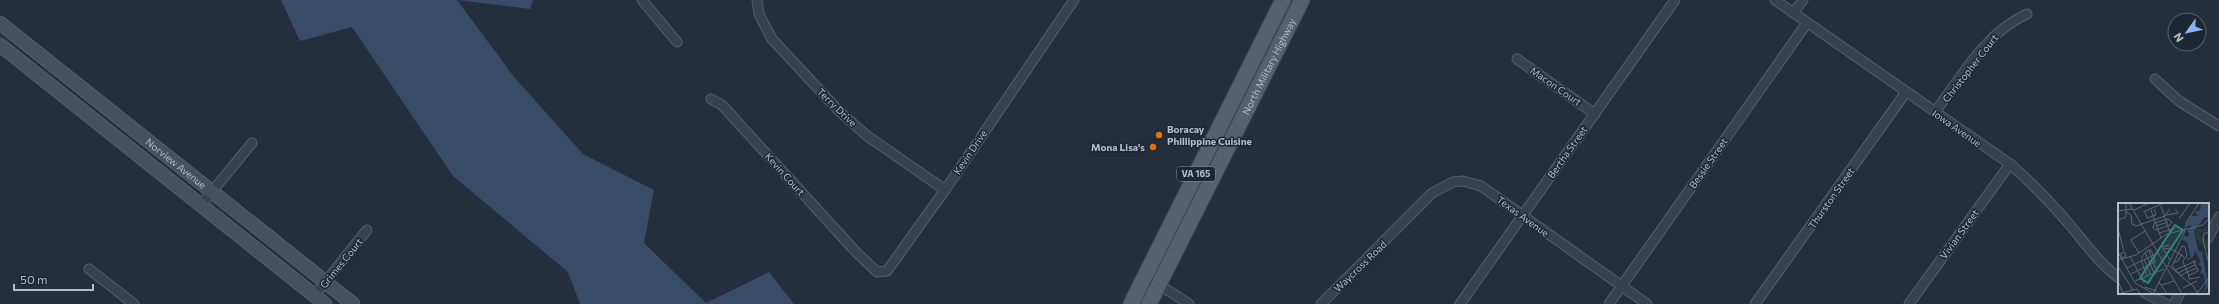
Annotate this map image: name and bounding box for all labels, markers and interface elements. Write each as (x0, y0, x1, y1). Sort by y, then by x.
north arrow (2167, 12, 2207, 52)
street label: North Military Highway (1239, 16, 1298, 117)
text: N (2170, 31, 2186, 45)
street label: Christopher Court (1940, 32, 2000, 104)
street label: Macon Court (1528, 64, 1584, 108)
street label: Terry Drive (815, 85, 859, 129)
street label: Iowa Avenue (1930, 107, 1984, 149)
place label: Boracay Phillippine Cuisine (1167, 123, 1252, 147)
street label: Bertha Street (1545, 124, 1589, 180)
street label: Kevin Drive (951, 127, 989, 177)
marker: Boracay Phillippine Cuisine (1154, 130, 1164, 140)
street label: Norview Avenue (143, 135, 209, 191)
street label: Bessie Street (1686, 135, 1730, 191)
place label: Mona Lisa's (1091, 141, 1145, 153)
marker: Mona Lisa's (1148, 142, 1158, 152)
street label: Kevin Court (763, 150, 807, 198)
street label: Thurston Street (1805, 165, 1857, 231)
road number: VA 165 (1177, 167, 1215, 181)
street label: Texas Avenue (1495, 193, 1551, 239)
inset map (2118, 203, 2209, 294)
street label: Vivian Street (1937, 207, 1981, 261)
street label: Grimes Court (317, 236, 365, 290)
street label: Waycross Road (1331, 238, 1389, 294)
scale bar (14, 266, 93, 292)
text: 50 m (20, 272, 48, 286)

